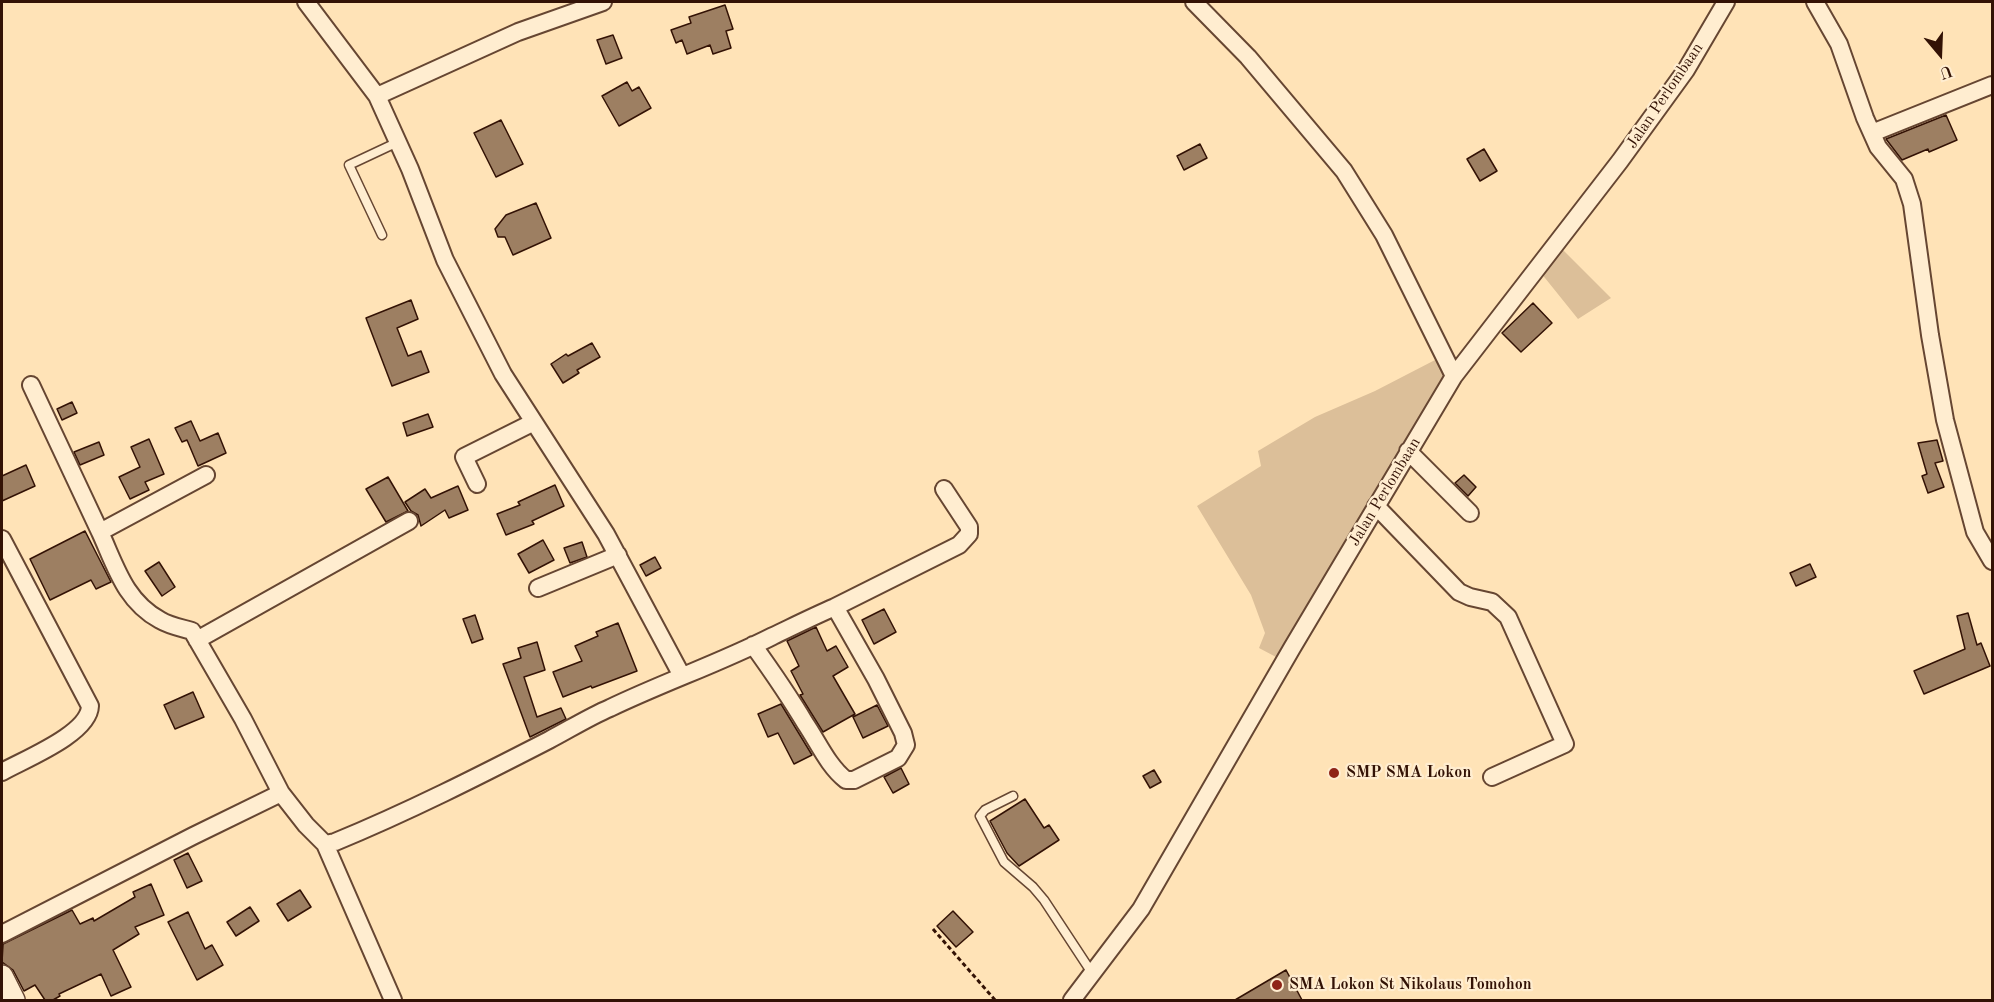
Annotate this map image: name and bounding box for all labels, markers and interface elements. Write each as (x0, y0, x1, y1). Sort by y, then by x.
north arrow (1910, 24, 1970, 84)
street label: Jalan Perlombaan (1623, 39, 1707, 153)
text: U (1937, 61, 1954, 81)
street label: Jalan Perlombaan (1345, 434, 1425, 550)
place label: SMP SMA Lokon (1346, 763, 1471, 783)
marker: SMP SMA Lokon (1327, 766, 1341, 780)
place label: SMA Lokon St Nikolaus Tomohon (1289, 975, 1532, 995)
marker: SMA Lokon St Nikolaus Tomohon (1270, 978, 1284, 992)

